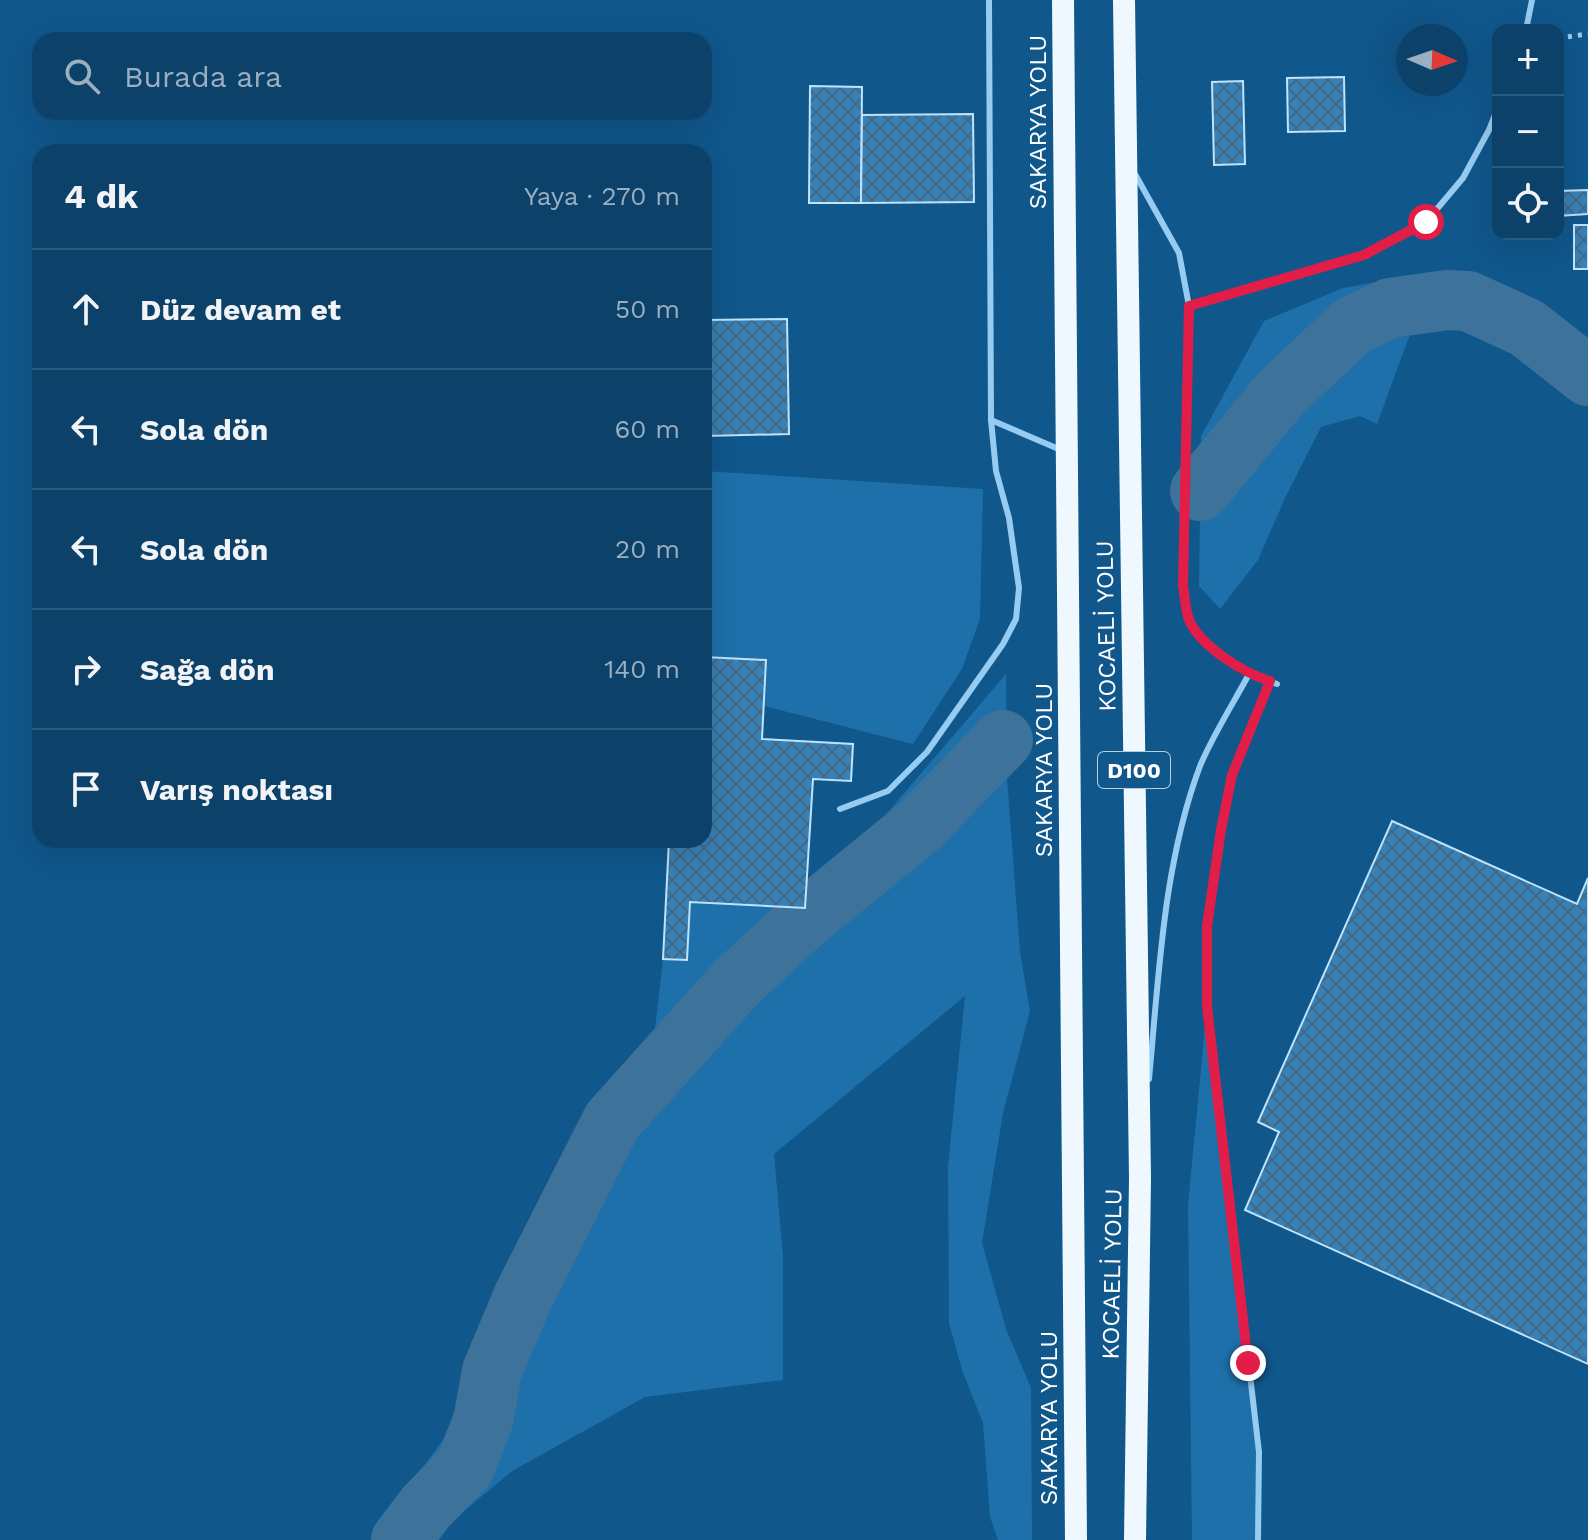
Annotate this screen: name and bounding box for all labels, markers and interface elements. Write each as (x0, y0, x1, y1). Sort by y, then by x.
north arrow (1396, 24, 1468, 96)
map controls (1492, 24, 1564, 240)
button: + (1492, 24, 1564, 96)
search box (32, 32, 712, 120)
street label: SAKARYA YOLU (1024, 35, 1052, 209)
icon: search (60, 54, 104, 98)
text: Burada ara (124, 59, 282, 94)
button: − (1492, 96, 1564, 168)
button: locate (1492, 168, 1564, 240)
text: 4 dk (64, 176, 138, 216)
text: Yaya · 270 m (524, 181, 680, 211)
route start (1408, 204, 1444, 240)
icon: ahead (64, 287, 108, 331)
text: Düz devam et (140, 292, 341, 327)
text: 50 m (615, 294, 680, 324)
icon: left (64, 407, 108, 451)
text: Sola dön (140, 412, 268, 447)
text: 60 m (614, 414, 680, 444)
icon: left (64, 527, 108, 571)
text: Sola dön (140, 532, 268, 567)
text: 20 m (615, 534, 680, 564)
street label: KOCAELİ YOLU (1091, 540, 1121, 712)
icon: right (64, 647, 108, 691)
text: Sağa dön (140, 652, 275, 687)
text: 140 m (604, 654, 680, 684)
street label: SAKARYA YOLU (1030, 683, 1058, 857)
road number: D100 (1098, 752, 1170, 788)
icon: arrive (64, 767, 108, 811)
text: Varış noktası (140, 772, 333, 807)
street label: KOCAELİ YOLU (1097, 1188, 1127, 1360)
street label: SAKARYA YOLU (1035, 1331, 1063, 1505)
route end (1230, 1345, 1266, 1381)

